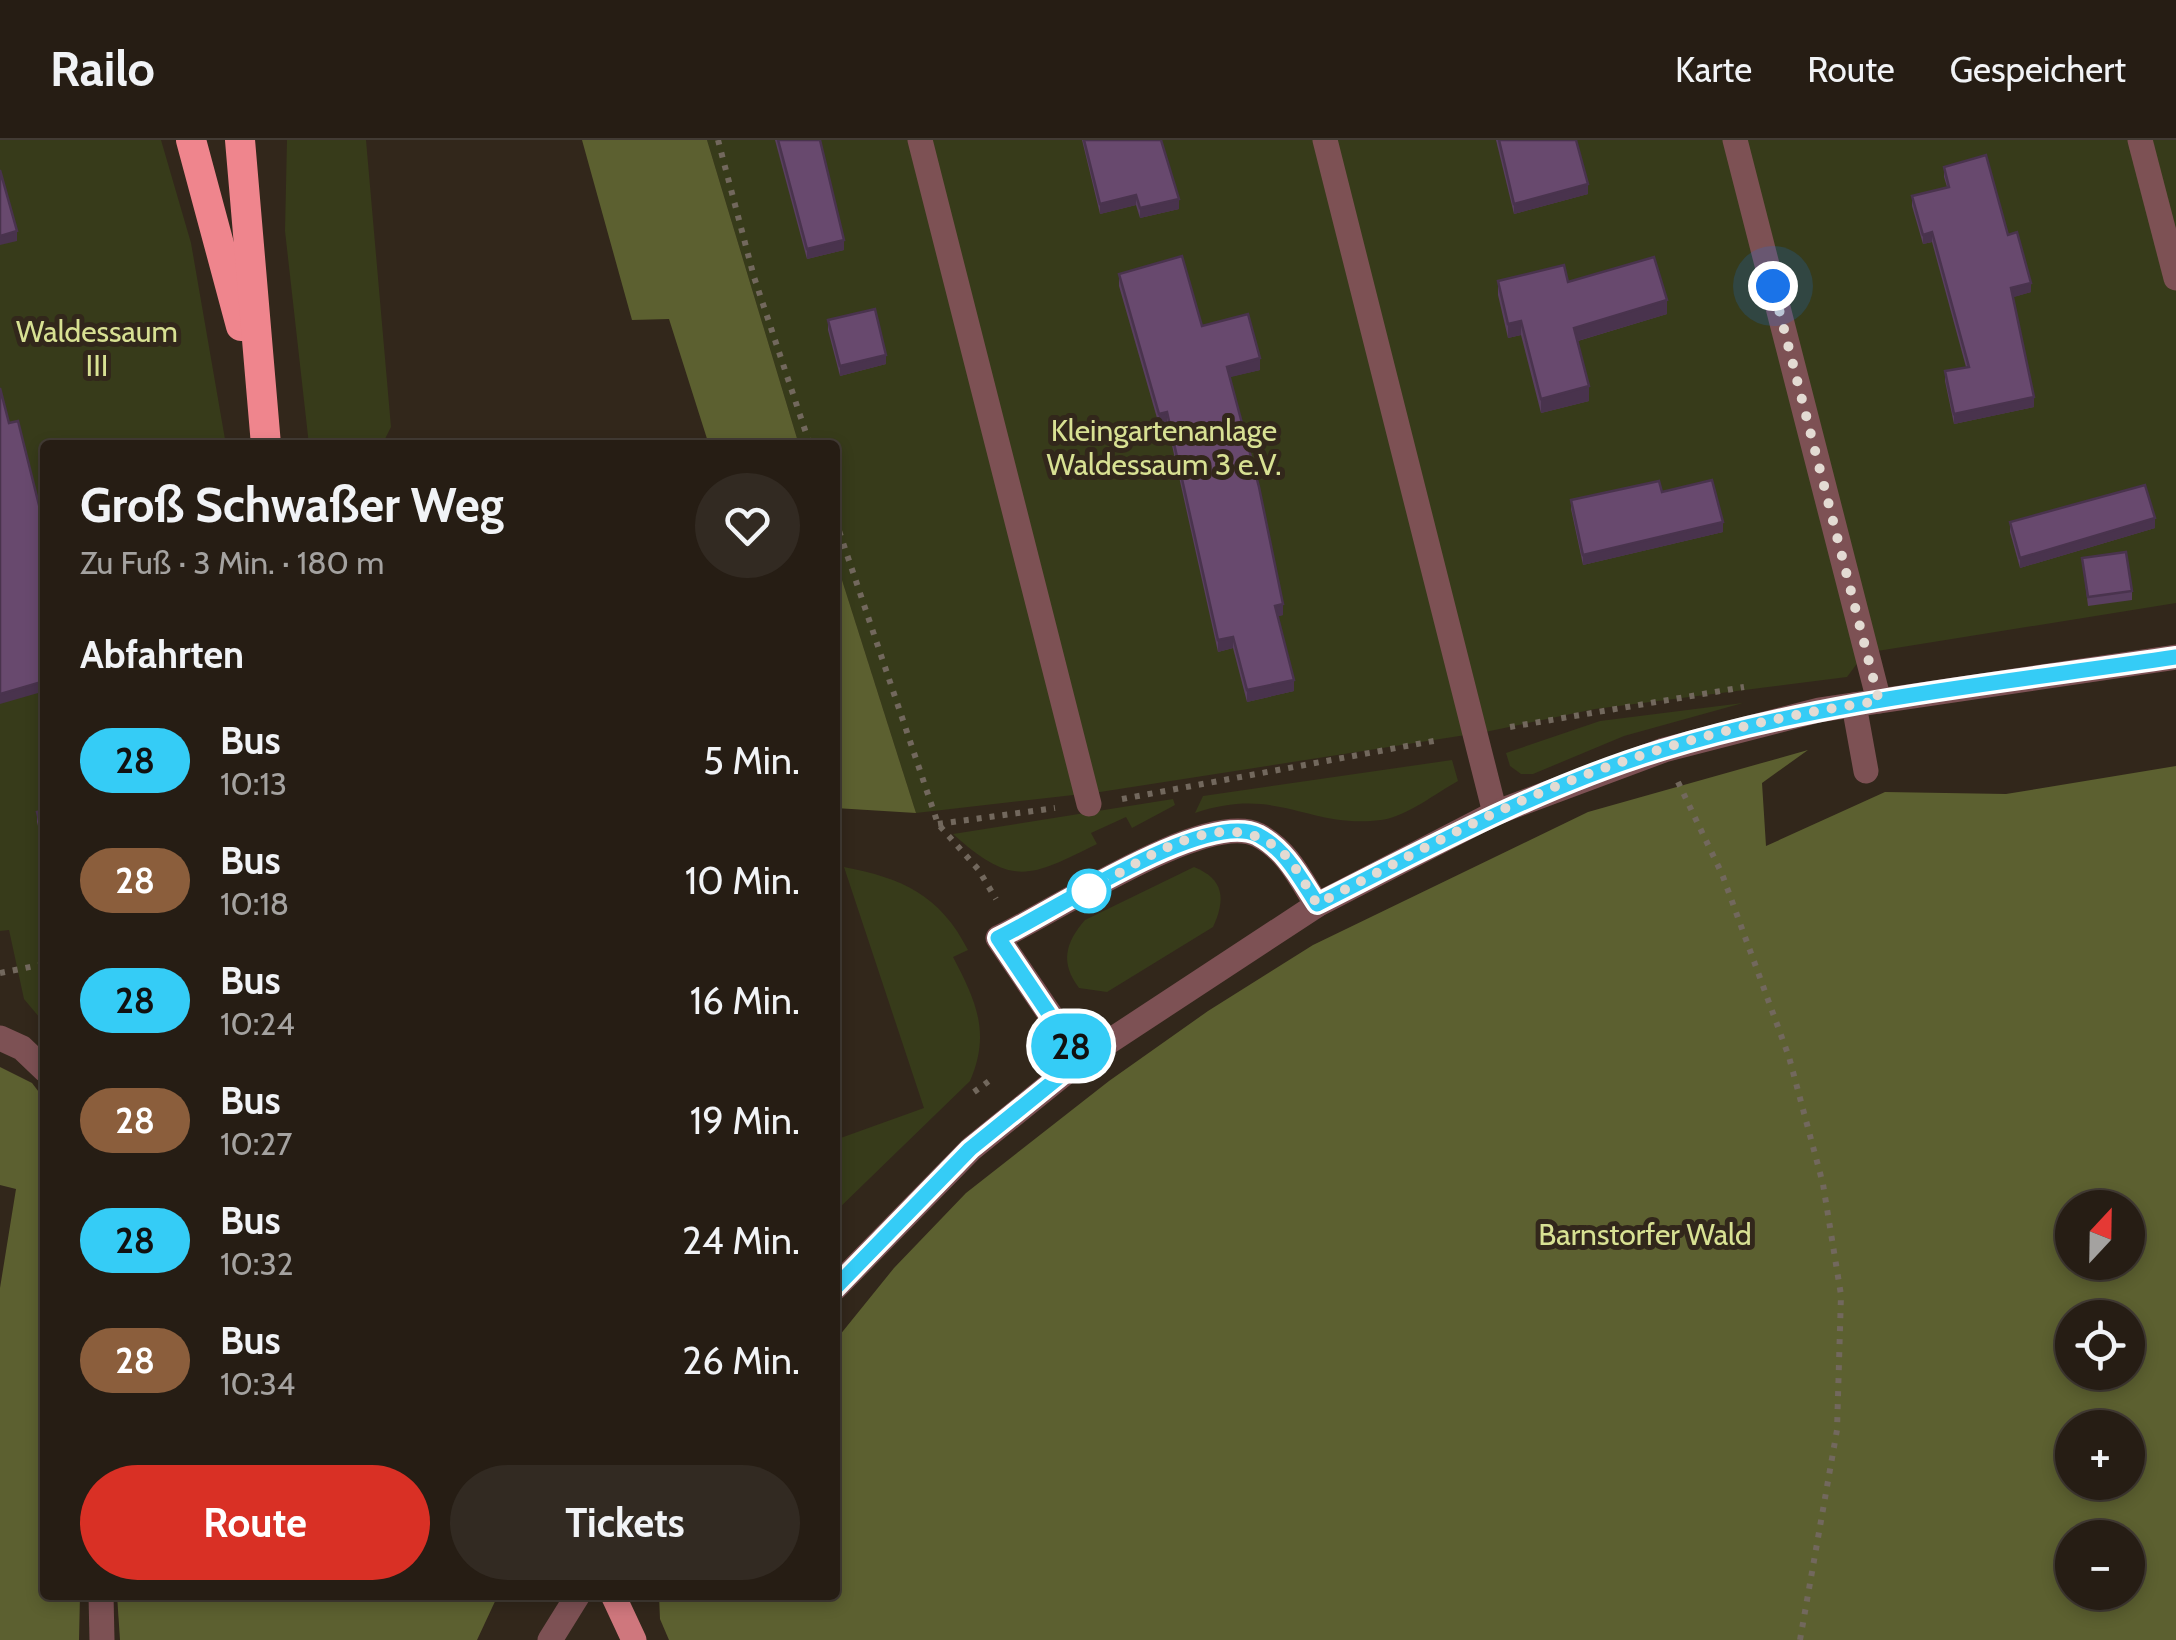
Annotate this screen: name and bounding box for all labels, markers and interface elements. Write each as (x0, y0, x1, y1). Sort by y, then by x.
text: Railo (50, 40, 155, 98)
text: Karte (1675, 48, 1752, 91)
text: Route (1807, 48, 1895, 91)
text: Gespeichert (1950, 48, 2126, 91)
your location (1748, 261, 1798, 311)
park label: Waldessaum III (16, 313, 178, 384)
park label: Kleingartenanlage Waldessaum 3 e.V. (1046, 412, 1282, 483)
button: heart (695, 473, 800, 578)
text: Groß Schwaßer Weg (80, 476, 504, 534)
text: Zu Fuß · 3 Min. · 180 m (80, 543, 384, 582)
text: Abfahrten (80, 631, 244, 678)
text: Bus (220, 717, 281, 764)
text: 5 Min. (703, 737, 800, 784)
text: 28 (115, 739, 155, 782)
text: 10:13 (220, 764, 287, 803)
text: Bus (220, 837, 281, 884)
text: 10 Min. (685, 857, 800, 904)
text: 28 (115, 859, 155, 902)
unlabelled marker (1068, 870, 1110, 912)
text: 10:18 (220, 884, 289, 923)
text: Bus (220, 957, 281, 1004)
text: 16 Min. (690, 977, 800, 1024)
text: 28 (115, 979, 155, 1022)
text: 10:24 (220, 1004, 295, 1043)
line badge: 28 (1026, 1014, 1116, 1078)
text: 28 (1051, 1025, 1091, 1068)
text: Bus (220, 1077, 281, 1124)
text: 19 Min. (690, 1097, 800, 1144)
text: 28 (115, 1099, 155, 1142)
text: 10:27 (220, 1124, 292, 1163)
north arrow (2055, 1190, 2145, 1280)
map controls (2055, 1190, 2145, 1610)
text: Bus (220, 1197, 281, 1244)
park label: Barnstorfer Wald (1538, 1216, 1752, 1253)
text: 24 Min. (682, 1217, 800, 1264)
text: 28 (115, 1219, 155, 1262)
text: 10:32 (220, 1244, 294, 1283)
button: locate (2055, 1300, 2145, 1390)
text: Bus (220, 1317, 281, 1364)
text: 26 Min. (682, 1337, 800, 1384)
text: 28 (115, 1339, 155, 1382)
text: 10:34 (220, 1364, 295, 1403)
button: + (2055, 1410, 2145, 1500)
button: Route (80, 1465, 430, 1580)
button: Tickets (450, 1465, 800, 1580)
button: − (2055, 1520, 2145, 1610)

